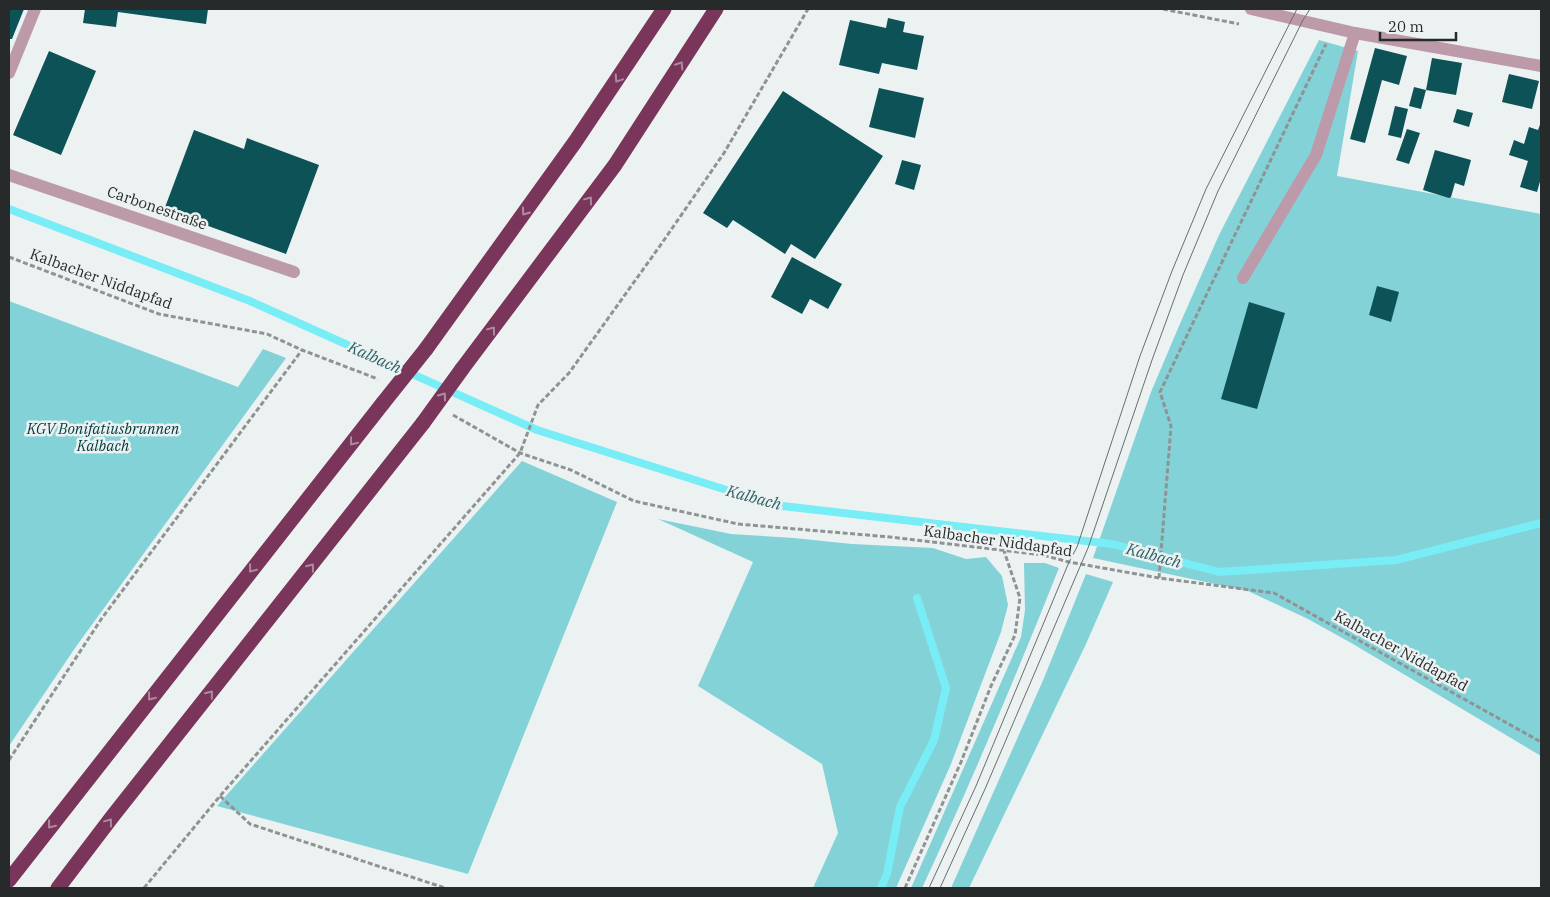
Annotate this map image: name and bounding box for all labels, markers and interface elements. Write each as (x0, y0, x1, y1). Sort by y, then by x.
scale bar (1380, 10, 1456, 42)
text: 20 m (1388, 17, 1424, 36)
one-way arrow (673, 61, 683, 70)
one-way arrow (614, 73, 624, 82)
street label: Carbonestraße (105, 182, 210, 234)
one-way arrow (583, 196, 592, 206)
one-way arrow (522, 206, 531, 216)
street label: Kalbacher Niddapfad (27, 244, 175, 313)
one-way arrow (486, 327, 494, 336)
water label: Kalbach (345, 336, 405, 378)
one-way arrow (437, 393, 445, 402)
park label: KGV Bonifatiusbrunnen Kalbach (26, 419, 180, 455)
one-way arrow (350, 436, 358, 445)
water label: Kalbach (723, 480, 784, 514)
street label: Kalbacher Niddapfad (922, 521, 1074, 560)
water label: Kalbach (1123, 538, 1184, 572)
one-way arrow (249, 564, 258, 573)
one-way arrow (305, 564, 313, 573)
street label: Kalbacher Niddapfad (1331, 606, 1471, 695)
one-way arrow (149, 691, 157, 700)
one-way arrow (204, 691, 213, 700)
one-way arrow (48, 819, 57, 829)
one-way arrow (103, 819, 111, 828)

